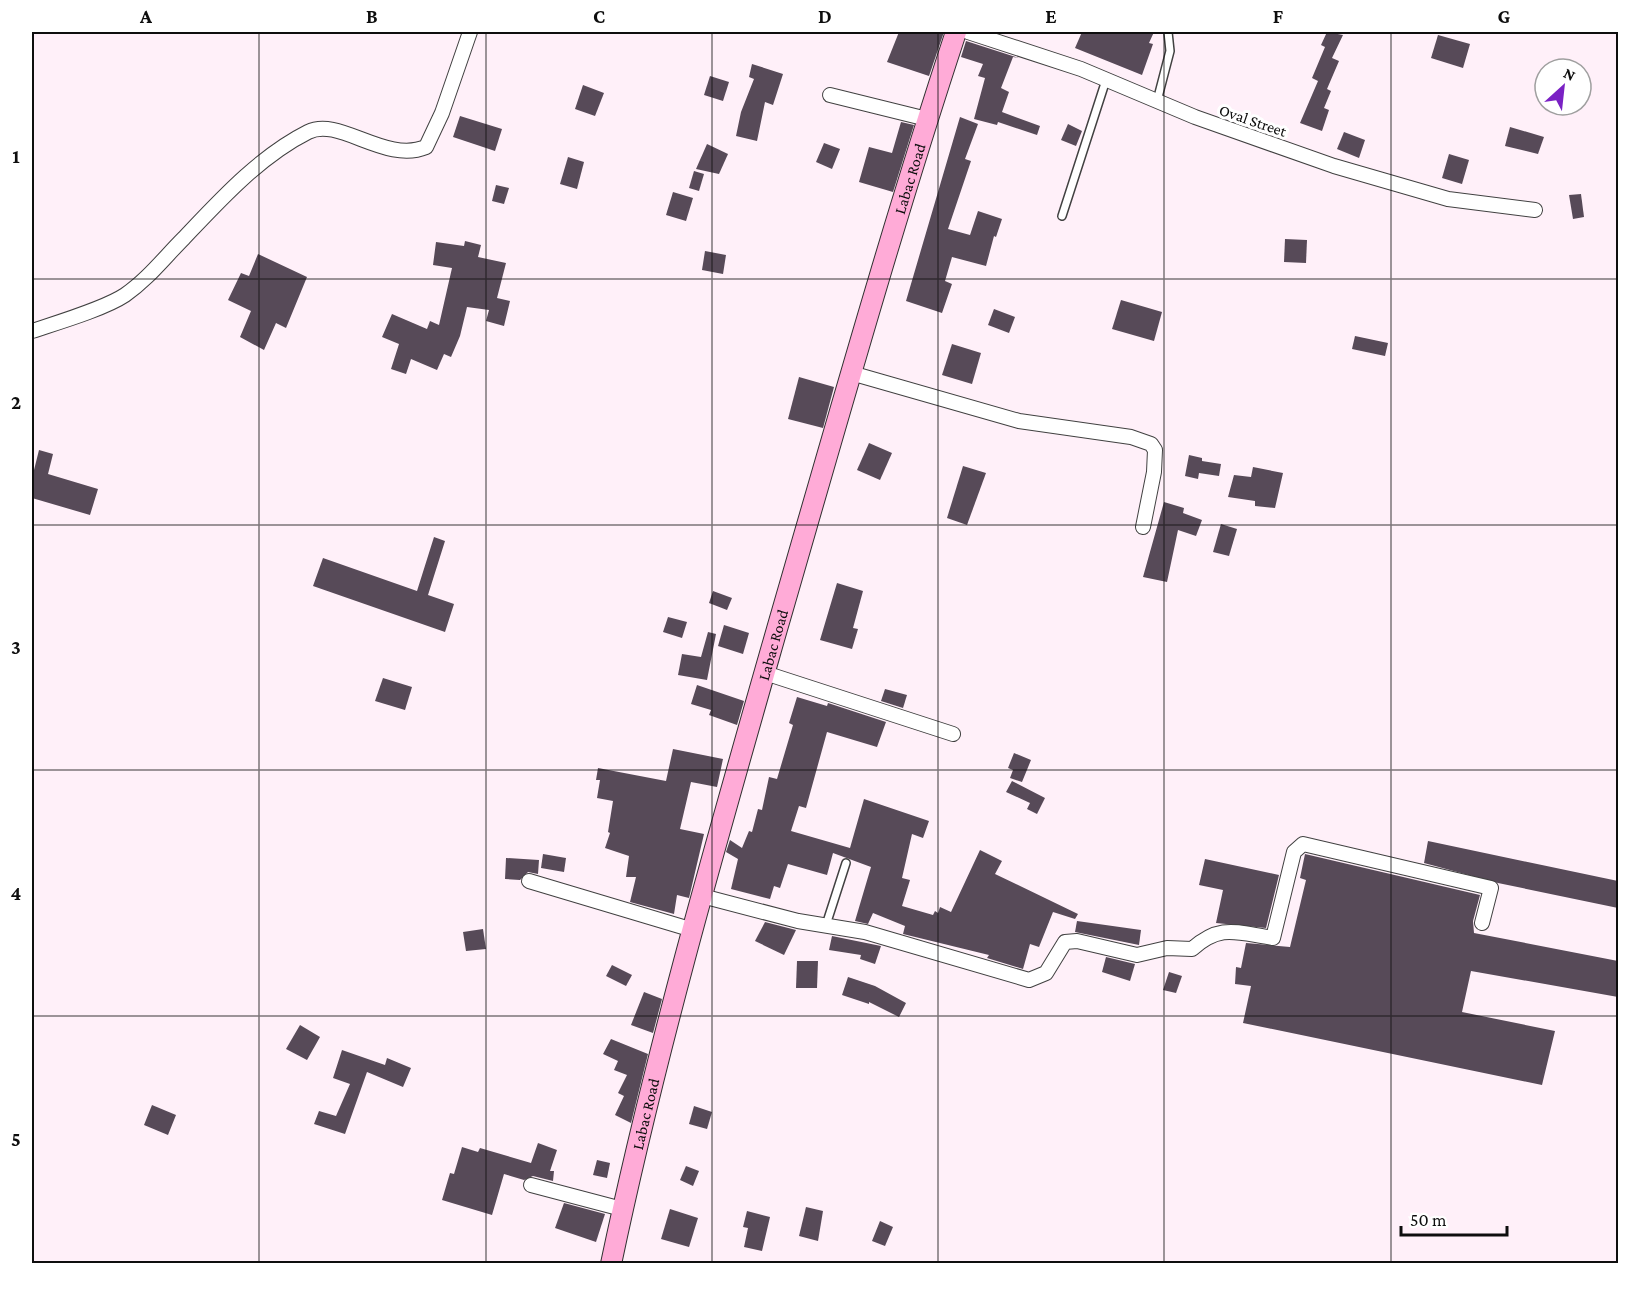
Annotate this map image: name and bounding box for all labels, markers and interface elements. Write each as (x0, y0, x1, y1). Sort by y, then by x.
text: A (139, 5, 153, 27)
text: B (366, 5, 378, 27)
text: C (593, 5, 605, 27)
text: D (818, 5, 832, 27)
text: E (1045, 5, 1057, 27)
text: F (1273, 5, 1284, 27)
text: G (1498, 5, 1511, 27)
north arrow (1533, 57, 1593, 117)
text: N (1561, 64, 1578, 84)
street label: Oval Street (1217, 101, 1289, 140)
street label: Labac Road (891, 141, 929, 216)
text: 1 (12, 145, 20, 167)
text: 2 (11, 391, 21, 413)
street label: Labac Road (755, 607, 791, 682)
text: 3 (11, 636, 21, 658)
text: 4 (11, 882, 22, 904)
street label: Labac Road (629, 1076, 663, 1151)
text: 5 (11, 1128, 21, 1150)
scale bar (1401, 1199, 1508, 1237)
text: 50 m (1410, 1210, 1447, 1230)

